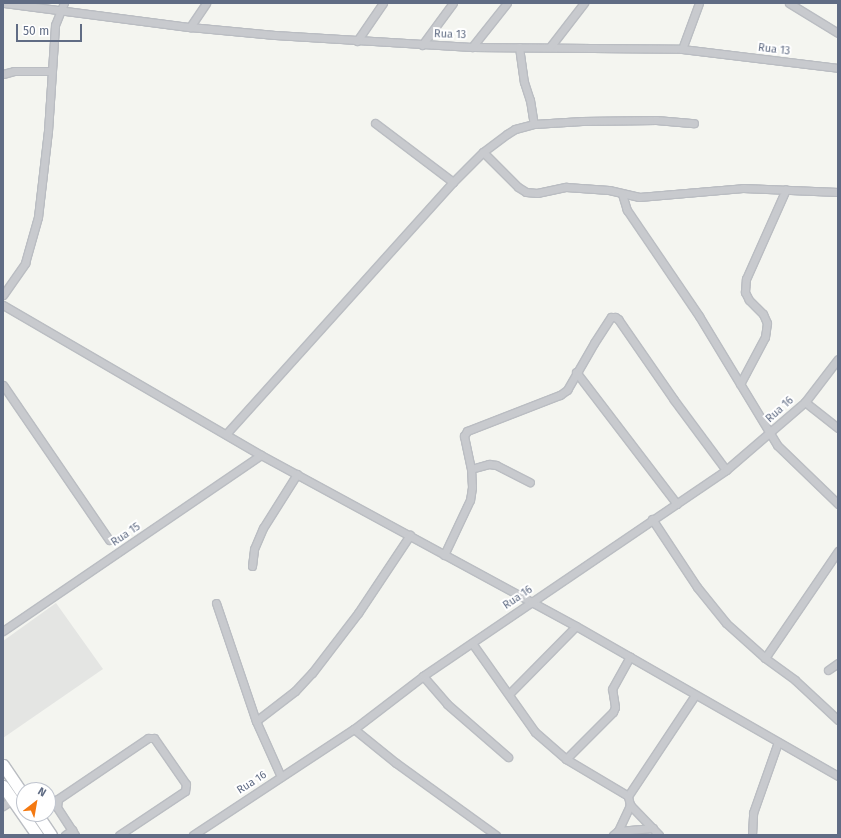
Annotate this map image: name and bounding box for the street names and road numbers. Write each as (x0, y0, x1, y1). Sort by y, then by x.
street label: Rua 13 (434, 28, 466, 42)
street label: Rua 13 (757, 41, 791, 59)
street label: Rua 16 (763, 394, 797, 426)
street label: Rua 15 (109, 521, 143, 549)
street label: Rua 16 (501, 583, 535, 613)
street label: Rua 16 (235, 769, 269, 797)

